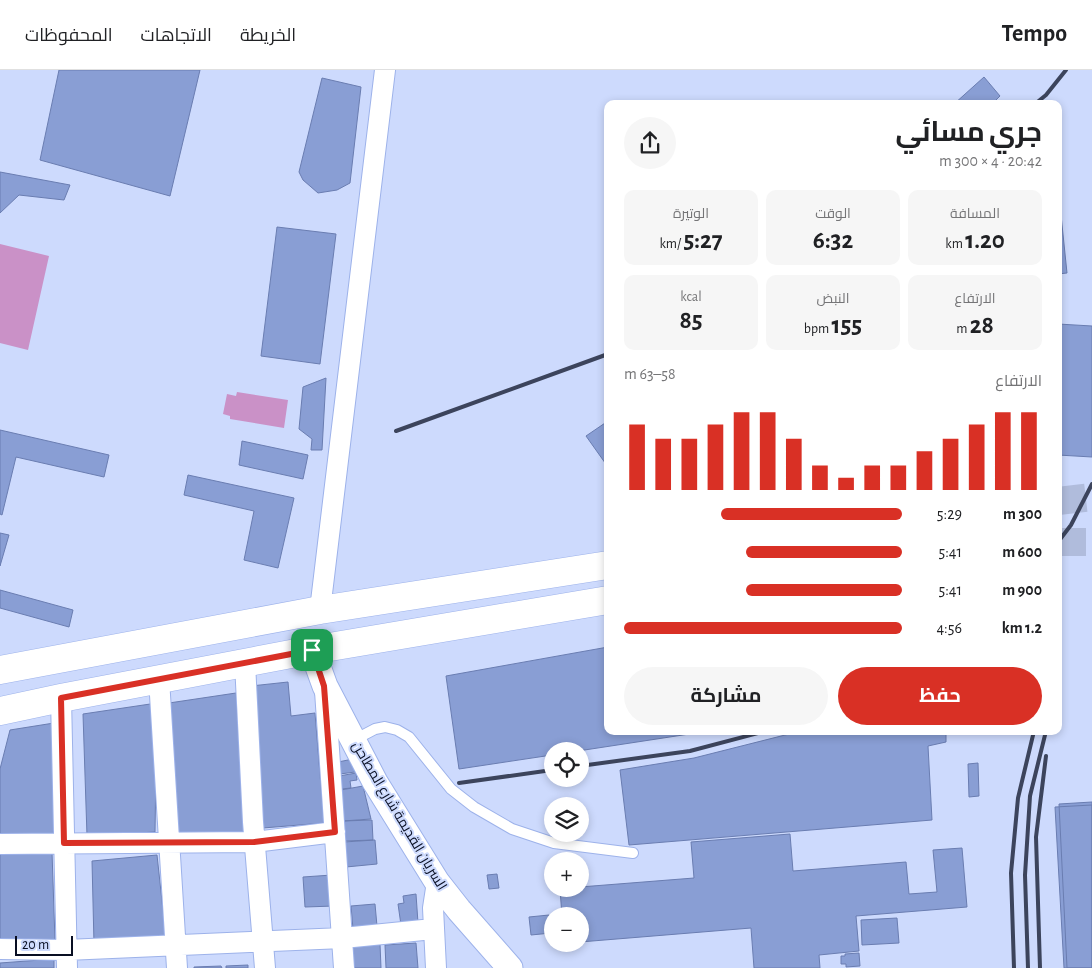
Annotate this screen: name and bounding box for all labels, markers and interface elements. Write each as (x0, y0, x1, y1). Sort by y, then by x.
text: Tempo (1001, 22, 1067, 46)
text: المحفوظات (25, 27, 113, 45)
text: الاتجاهات (141, 27, 212, 45)
text: الخريطة (240, 27, 296, 45)
button: share (624, 117, 676, 169)
text: جري مسائي (896, 119, 1042, 147)
text: 20:42 · 4 × 300 m (939, 153, 1042, 169)
text: الوتيرة (673, 207, 709, 221)
text: الوقت (815, 207, 851, 221)
text: المسافة (950, 207, 1000, 221)
text: 5:27 (683, 228, 723, 253)
text: 6:32 (813, 228, 853, 253)
text: 1.20 (965, 228, 1005, 253)
text: /km (659, 237, 683, 251)
text: km (945, 237, 965, 251)
text: kcal (680, 290, 702, 304)
text: النبض (817, 292, 849, 306)
text: الارتفاع (954, 292, 996, 306)
text: 85 (679, 308, 703, 333)
text: 155 (832, 313, 862, 338)
text: 28 (970, 313, 994, 338)
text: bpm (804, 322, 832, 336)
text: m (956, 322, 970, 336)
text: 58–63 m (624, 366, 675, 382)
text: الارتفاع (995, 373, 1042, 389)
text: 5:29 (937, 506, 962, 522)
text: 300 m (1003, 506, 1042, 522)
text: 5:41 (938, 544, 962, 560)
text: 600 m (1002, 544, 1042, 560)
text: 5:41 (938, 582, 962, 598)
text: 900 m (1002, 582, 1042, 598)
text: 4:56 (936, 620, 962, 636)
text: 1.2 km (1002, 620, 1042, 636)
pin (291, 629, 333, 671)
icon: arrive (298, 636, 326, 664)
button: مشاركة (624, 667, 828, 725)
button: حفظ (838, 667, 1042, 725)
street label: السريان القديمة شارع المطاحن (348, 739, 449, 893)
map controls (544, 742, 589, 952)
button: locate (544, 742, 589, 787)
button: layers (544, 797, 589, 842)
button: + (544, 852, 589, 897)
button: − (544, 907, 589, 952)
scale bar (15, 933, 72, 956)
text: 20 m (22, 938, 49, 952)

